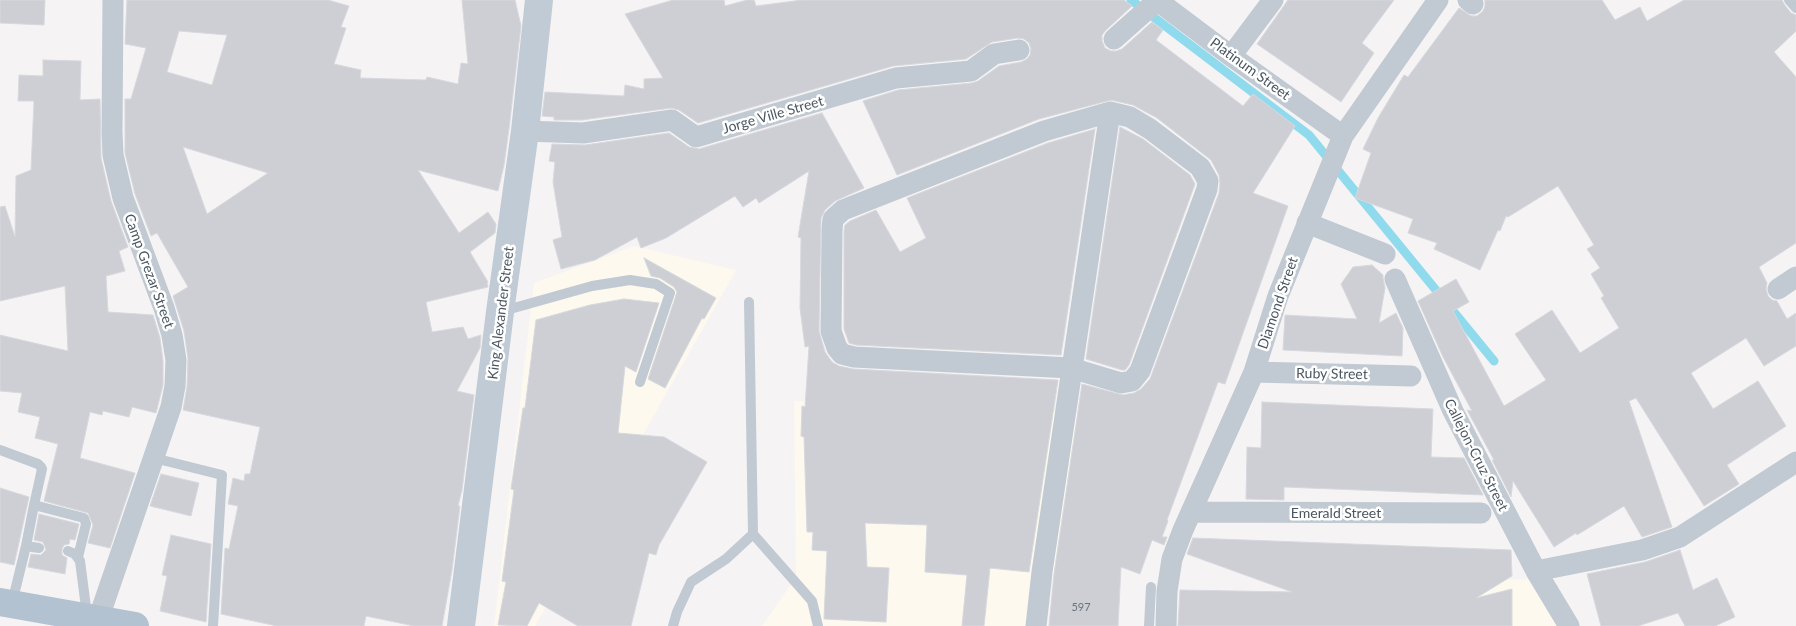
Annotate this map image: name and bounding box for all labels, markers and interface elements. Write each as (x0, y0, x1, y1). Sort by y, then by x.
street label: Platinum Street (1207, 34, 1293, 104)
street label: Jorge Ville Street (721, 93, 825, 137)
street label: Camp Grezar Street (121, 212, 177, 330)
street label: King Alexander Street (485, 246, 517, 380)
street label: Diamond Street (1254, 255, 1302, 351)
street label: Ruby Street (1296, 365, 1368, 383)
street label: Callejon-Cruz Street (1440, 396, 1512, 514)
street label: Emerald Street (1291, 505, 1381, 521)
house number: 597 (1071, 600, 1091, 614)

